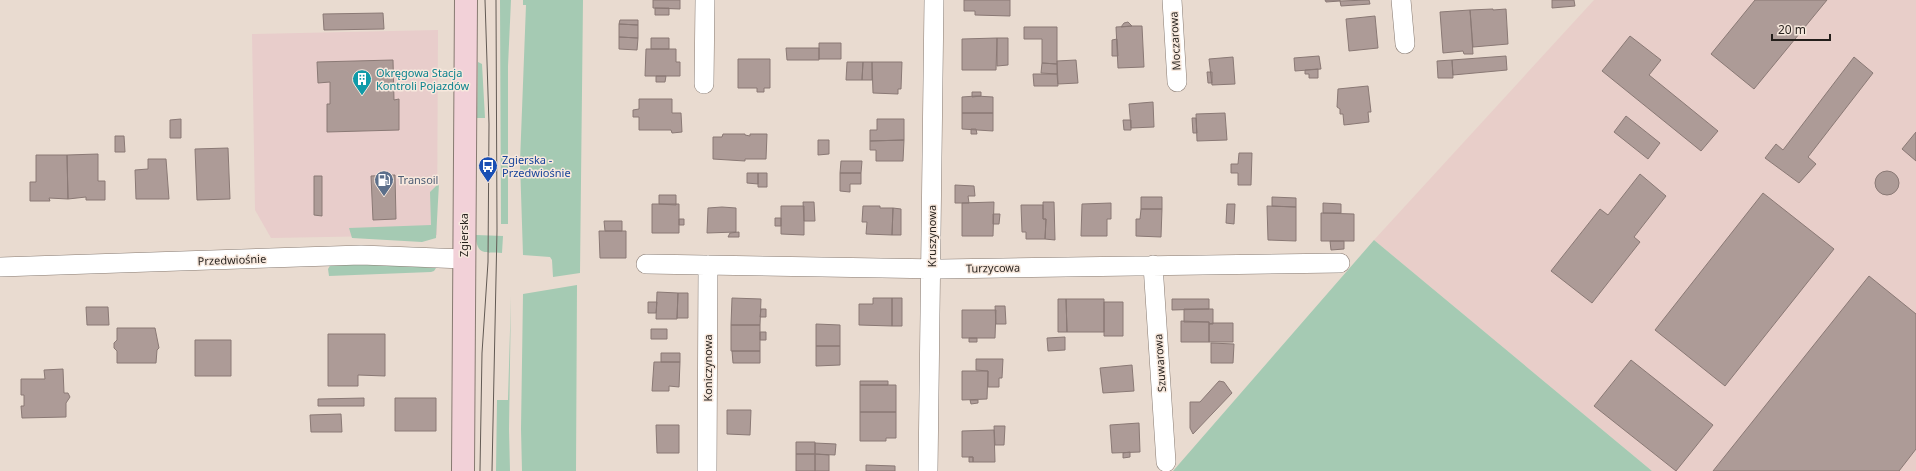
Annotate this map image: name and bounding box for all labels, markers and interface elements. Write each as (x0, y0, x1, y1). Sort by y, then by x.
street label: Moczarowa (1165, 11, 1184, 71)
scale bar (1772, 16, 1830, 42)
text: 20 m (1778, 21, 1806, 38)
place label: Okręgowa Stacja Kontroli Pojazdów (376, 65, 469, 93)
building icon: Okręgowa Stacja Kontroli Pojazdów (351, 68, 373, 96)
place label: Zgierska - Przedwiośnie (502, 152, 571, 180)
bus stop icon: Zgierska - Przedwiośnie (477, 155, 499, 183)
fuel station icon: Transoil (373, 169, 395, 197)
place label: Transoil (398, 172, 438, 187)
street label: Kruszynowa (924, 205, 939, 267)
street label: Zgierska (456, 213, 471, 257)
street label: Przedwiośnie (197, 251, 267, 268)
street label: Turzycowa (966, 260, 1020, 275)
street label: Szuwarowa (1150, 333, 1169, 393)
street label: Koniczynowa (700, 334, 715, 402)

